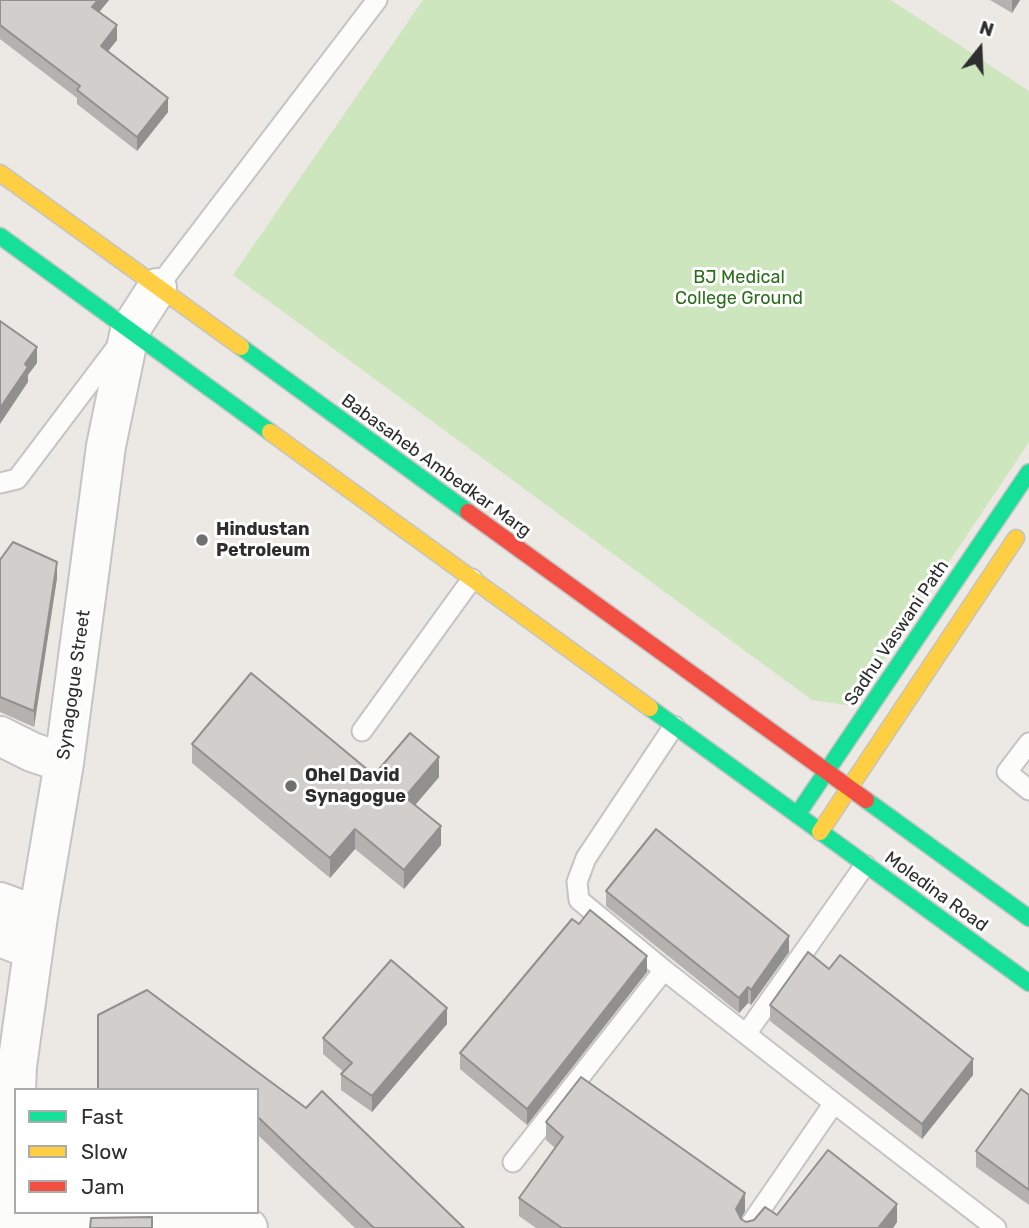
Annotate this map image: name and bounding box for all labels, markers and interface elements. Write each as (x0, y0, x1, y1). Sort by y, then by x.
north arrow (945, 14, 1015, 84)
text: N (977, 16, 997, 42)
park label: BJ Medical College Ground (675, 267, 803, 310)
street label: Babasaheb Ambedkar Marg (337, 390, 535, 542)
place label: Hindustan Petroleum (216, 519, 310, 562)
marker: Hindustan Petroleum (194, 532, 210, 548)
street label: Sadhu Vaswani Path (840, 556, 954, 710)
street label: Synagogue Street (53, 609, 95, 761)
place label: Ohel David Synagogue (305, 765, 406, 808)
marker: Ohel David Synagogue (283, 778, 299, 794)
street label: Moledina Road (880, 847, 992, 937)
legend (14, 1088, 259, 1214)
text: Fast (81, 1104, 123, 1129)
text: Slow (81, 1139, 128, 1164)
text: Jam (81, 1174, 125, 1199)

